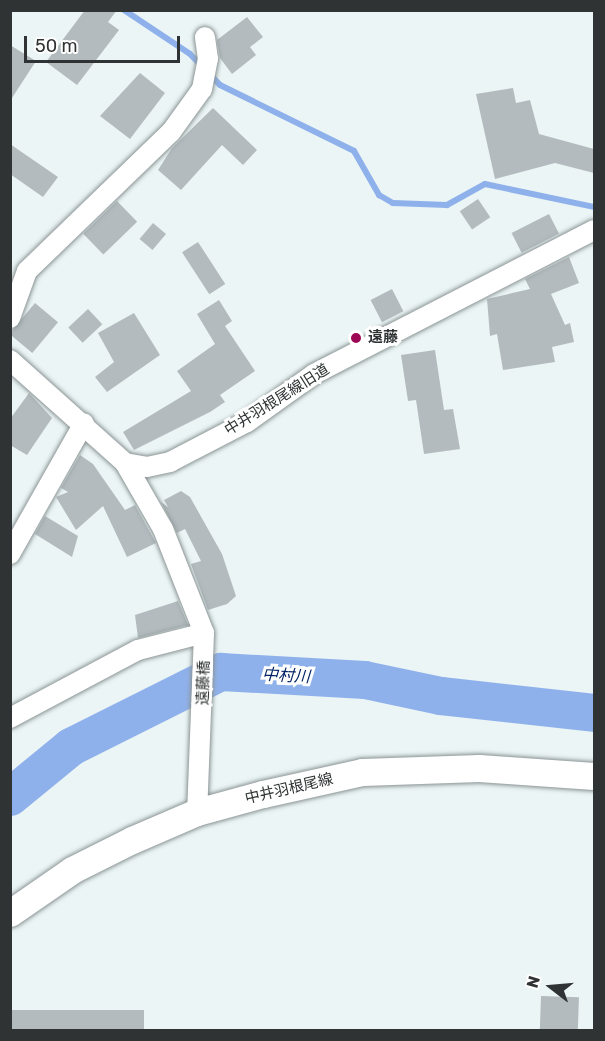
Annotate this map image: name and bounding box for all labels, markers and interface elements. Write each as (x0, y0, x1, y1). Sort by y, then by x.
scale bar (27, 24, 183, 62)
text: 50 m (35, 35, 78, 57)
place label: 遠藤 (368, 329, 398, 347)
marker: 遠藤 (349, 331, 363, 345)
street label: 中井羽根尾線旧道 (221, 361, 333, 439)
street label: 遠藤橋 (194, 660, 214, 706)
water label: 中村川 (262, 665, 310, 687)
street label: 中井羽根尾線 (243, 770, 335, 808)
north arrow (521, 957, 581, 1017)
text: N (522, 974, 544, 990)

